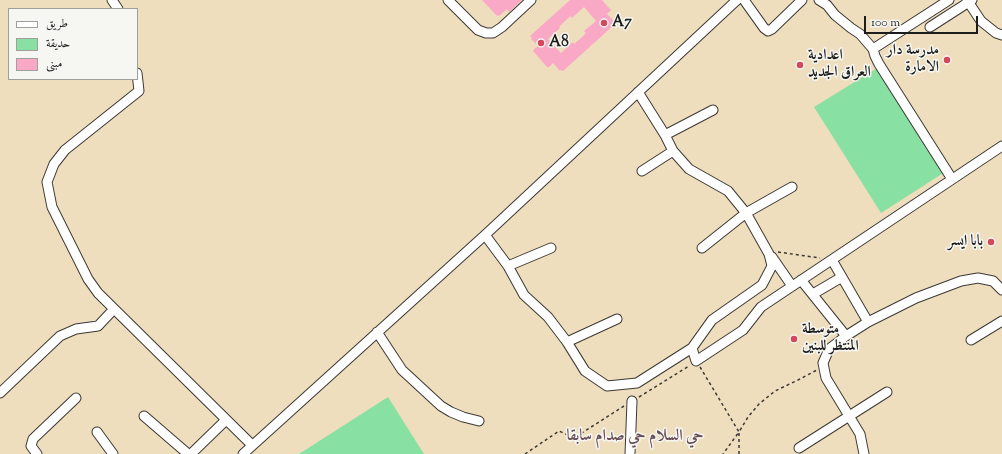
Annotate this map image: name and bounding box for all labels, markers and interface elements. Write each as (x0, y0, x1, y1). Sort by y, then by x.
legend (8, 8, 138, 80)
scale bar (866, 8, 980, 34)
place label: A7 (612, 14, 632, 32)
text: 100 m (871, 14, 900, 32)
text: طريق (46, 15, 68, 33)
marker: A7 (599, 18, 609, 28)
place label: A8 (549, 34, 569, 52)
text: حديقة (46, 35, 70, 53)
marker: A8 (536, 38, 546, 48)
place label: مدرسة دار الامارة (887, 42, 939, 77)
place label: اعدادية العراق الجديد (808, 47, 871, 82)
text: مبنى (46, 55, 62, 73)
marker: مدرسة دار الامارة (942, 55, 952, 65)
marker: اعدادية العراق الجديد (795, 60, 805, 70)
place label: بابا ايسر (948, 233, 983, 251)
marker: بابا ايسر (986, 237, 996, 247)
place label: متوسطة المنتظر للبنين (802, 321, 859, 356)
marker: متوسطة المنتظر للبنين (789, 334, 799, 344)
district label: حي السلام حي صدام سابقا (566, 427, 704, 447)

